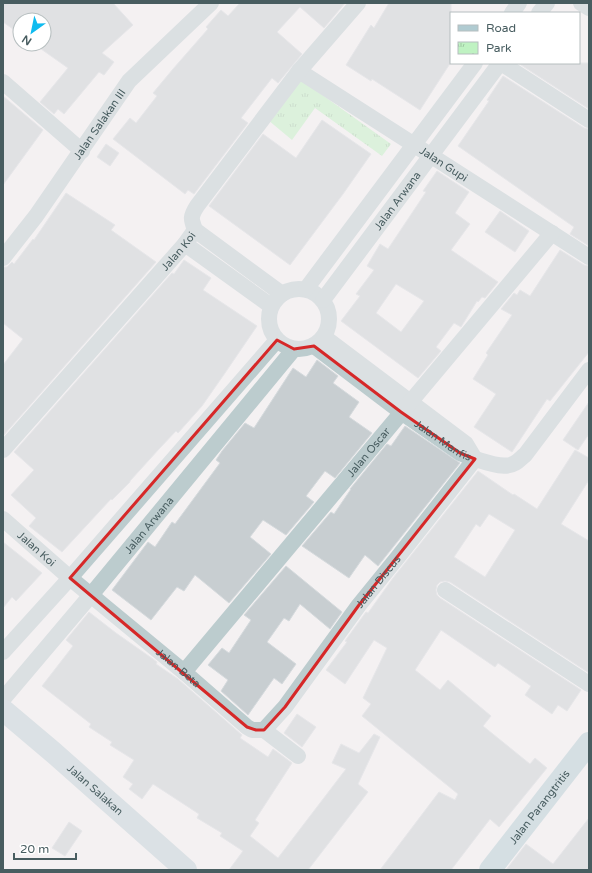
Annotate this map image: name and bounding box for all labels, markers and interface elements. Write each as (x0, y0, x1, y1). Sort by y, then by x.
north arrow (12, 12, 52, 52)
legend (450, 12, 580, 64)
text: Road (486, 21, 516, 35)
text: N (20, 32, 34, 48)
text: Park (486, 41, 512, 55)
street label: Jalan Salakan III (70, 86, 128, 162)
street label: Jalan Gupi (417, 144, 470, 184)
street label: Jalan Arwana (371, 169, 423, 233)
street label: Jalan Koi (158, 229, 198, 273)
street label: Jalan Manfis (412, 417, 473, 463)
street label: Jalan Oscar (344, 424, 393, 479)
street label: Jalan Arwana (121, 494, 176, 556)
street label: Jalan Koi (15, 528, 59, 569)
street label: Jalan Discus (353, 553, 403, 610)
street label: Jalan Beta (154, 645, 203, 690)
street label: Jalan Salakan (65, 761, 126, 818)
street label: Jalan Parangtritis (506, 767, 572, 847)
scale bar (14, 835, 76, 861)
text: 20 m (20, 842, 49, 856)

